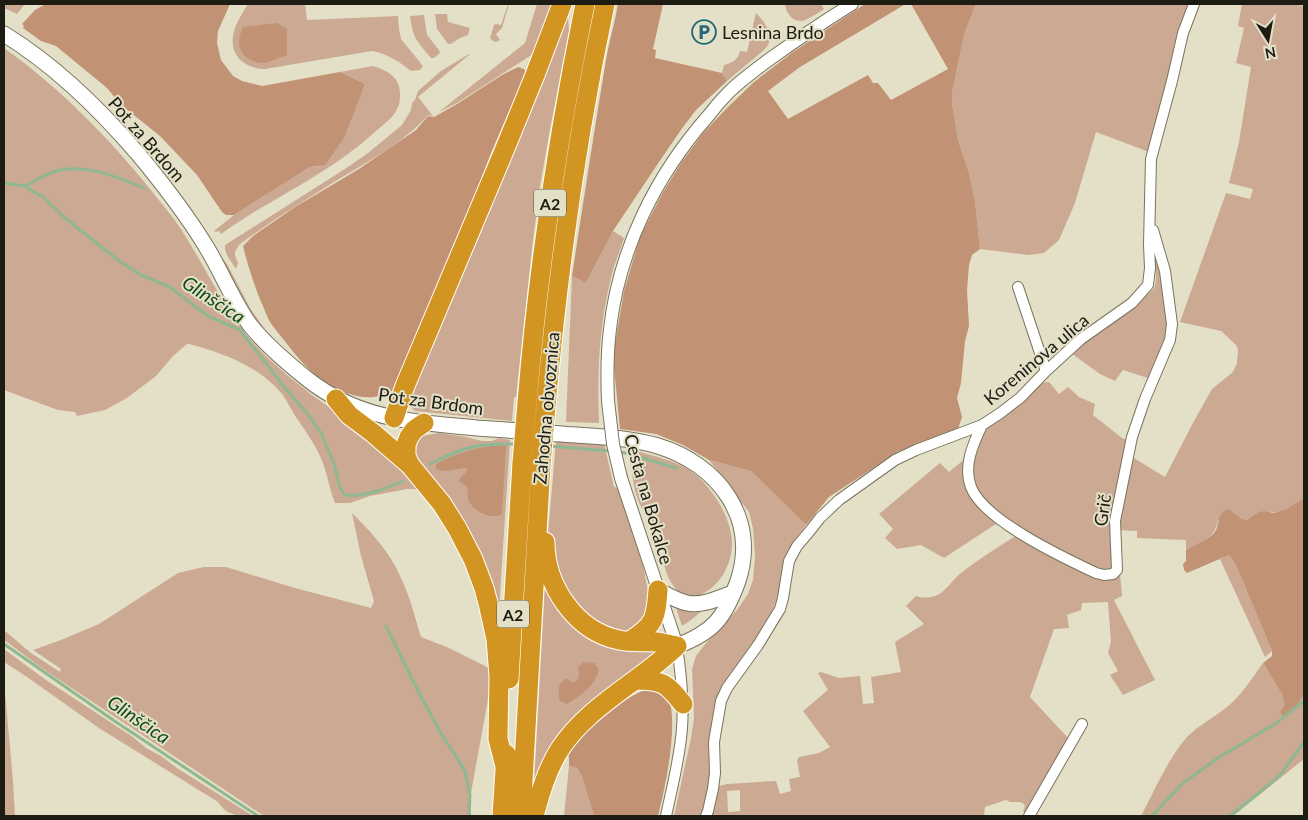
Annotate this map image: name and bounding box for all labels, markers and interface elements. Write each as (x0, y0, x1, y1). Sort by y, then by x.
north arrow (1243, 15, 1293, 65)
parking icon: Lesnina Brdo (691, 19, 717, 45)
place label: Lesnina Brdo (722, 21, 824, 43)
text: N (1264, 44, 1277, 63)
street label: Pot za Brdom (104, 92, 190, 186)
road number: A2 (534, 190, 566, 217)
water label: Glinščica (178, 270, 250, 328)
street label: Koreninova ulica (979, 309, 1093, 409)
street label: Zahodna obvoznica (528, 331, 564, 485)
street label: Pot za Brdom (377, 383, 485, 419)
street label: Cesta na Bokalce (620, 431, 678, 567)
street label: Grič (1089, 492, 1115, 528)
road number: A2 (497, 600, 529, 628)
water label: Glinščica (103, 690, 175, 748)

